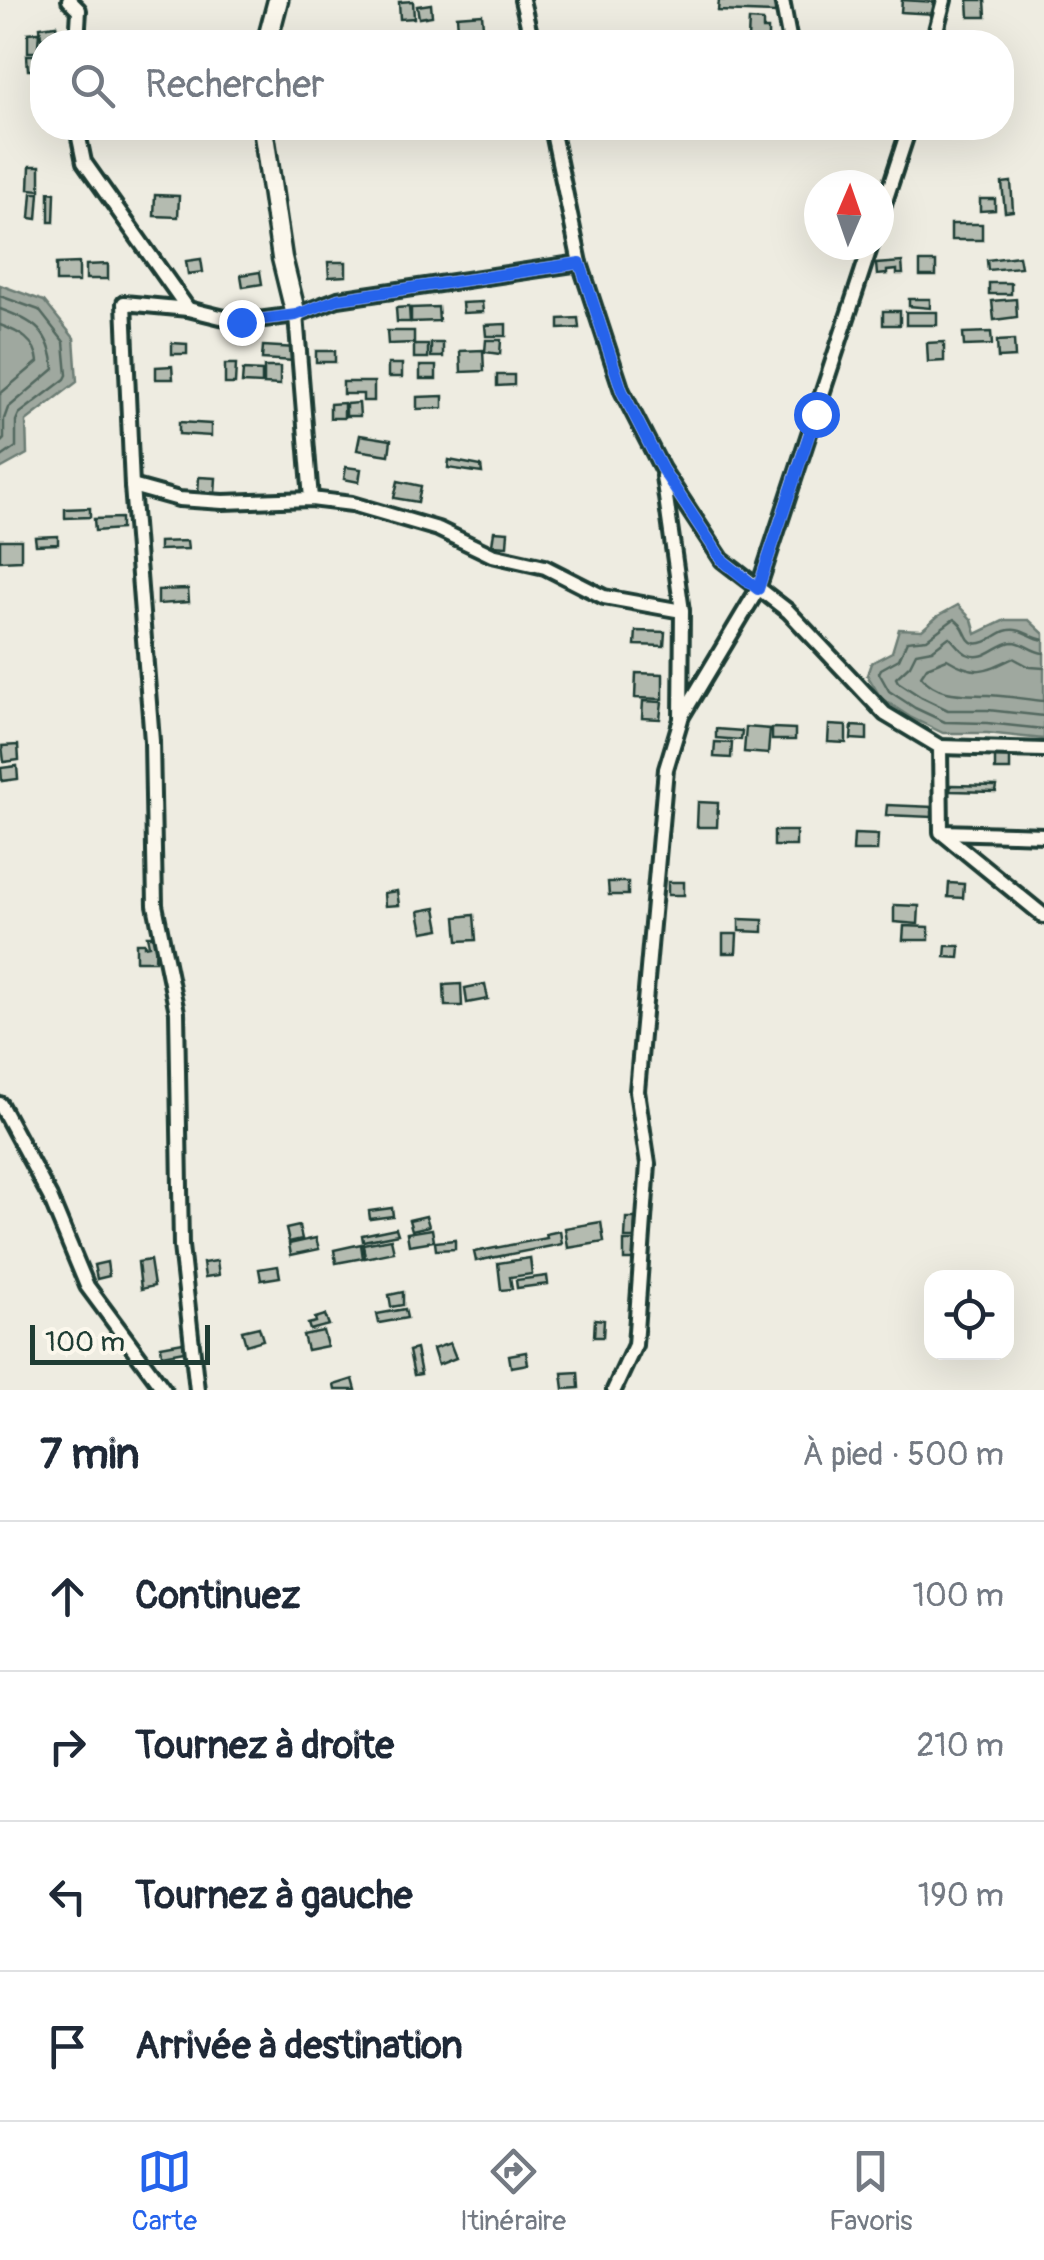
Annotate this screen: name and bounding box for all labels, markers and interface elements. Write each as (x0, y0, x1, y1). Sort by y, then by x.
search box (30, 30, 1014, 140)
icon: search (65, 58, 120, 113)
text: Rechercher (145, 61, 325, 109)
north arrow (804, 170, 894, 260)
route end (219, 300, 265, 346)
route start (794, 392, 840, 438)
map controls (924, 1270, 1014, 1360)
button: locate (924, 1270, 1014, 1360)
scale bar (30, 1320, 210, 1364)
text: 100 m (45, 1325, 125, 1360)
text: 7 min (40, 1429, 139, 1481)
text: À pied · 500 m (803, 1435, 1004, 1475)
icon: ahead (40, 1569, 95, 1624)
text: Continuez (135, 1572, 300, 1620)
text: 100 m (912, 1576, 1004, 1616)
icon: right (40, 1719, 95, 1774)
text: Tournez à droite (135, 1722, 394, 1770)
text: 210 m (916, 1726, 1004, 1766)
icon: left (40, 1869, 95, 1924)
text: Tournez à gauche (135, 1872, 412, 1920)
text: 190 m (918, 1876, 1004, 1916)
icon: arrive (40, 2019, 95, 2074)
text: Arrivée à destination (135, 2022, 463, 2070)
tab: Carte (132, 2144, 197, 2239)
tab: Itinéraire (460, 2144, 566, 2239)
tab: Favoris (829, 2144, 912, 2239)

